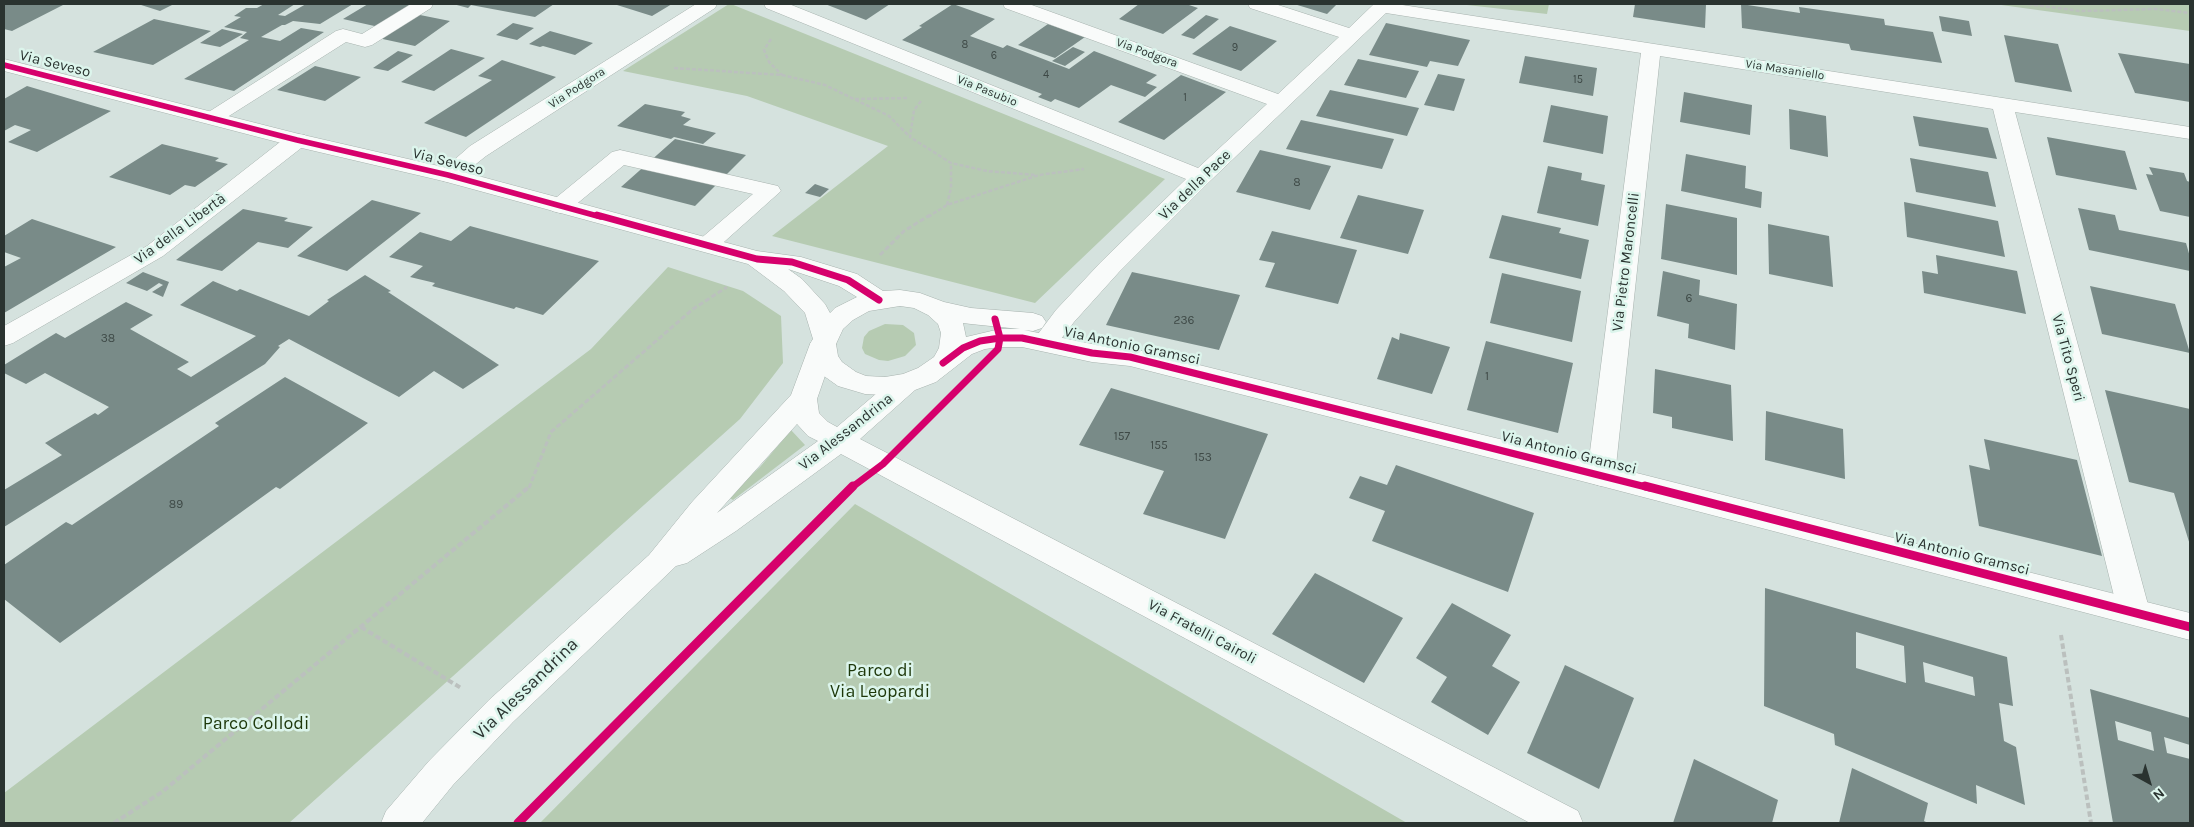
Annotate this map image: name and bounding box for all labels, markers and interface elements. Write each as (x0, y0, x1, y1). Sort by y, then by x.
street label: Via Podgora (1114, 35, 1180, 71)
house number: 8 (962, 38, 968, 52)
house number: 9 (1232, 41, 1238, 55)
street label: Via Seveso (17, 46, 93, 82)
house number: 6 (991, 49, 997, 63)
street label: Via Masaniello (1745, 57, 1825, 83)
street label: Via Podgora (546, 64, 608, 112)
house number: 4 (1043, 68, 1049, 82)
street label: Via Pasubio (955, 72, 1019, 110)
house number: 15 (1573, 73, 1583, 87)
house number: 1 (1183, 91, 1187, 105)
street label: Via Seveso (410, 144, 486, 180)
street label: Via della Pace (1155, 146, 1235, 224)
house number: 8 (1293, 176, 1301, 190)
street label: Via della Libertà (131, 190, 229, 268)
street label: Via Pietro Maroncelli (1609, 191, 1643, 333)
house number: 6 (1686, 292, 1692, 306)
street label: Via Tito Speri (2048, 312, 2088, 404)
house number: 236 (1174, 314, 1194, 328)
street label: Via Antonio Gramsci (1062, 323, 1202, 369)
house number: 38 (101, 332, 115, 346)
house number: 1 (1485, 370, 1489, 384)
street label: Via Alessandrina (795, 390, 897, 474)
street label: Via Antonio Gramsci (1499, 427, 1639, 479)
house number: 157 (1114, 430, 1130, 444)
house number: 155 (1150, 439, 1168, 453)
house number: 153 (1194, 451, 1212, 465)
house number: 89 (169, 498, 183, 512)
street label: Via Antonio Gramsci (1892, 528, 2032, 580)
street label: Via Fratelli Cairoli (1145, 596, 1259, 668)
street label: Via Alessandrina (469, 634, 583, 744)
park label: Parco di Via Leopardi (830, 660, 930, 702)
park label: Parco Collodi (203, 713, 309, 735)
north arrow (2124, 757, 2174, 807)
text: N (2150, 784, 2168, 804)

